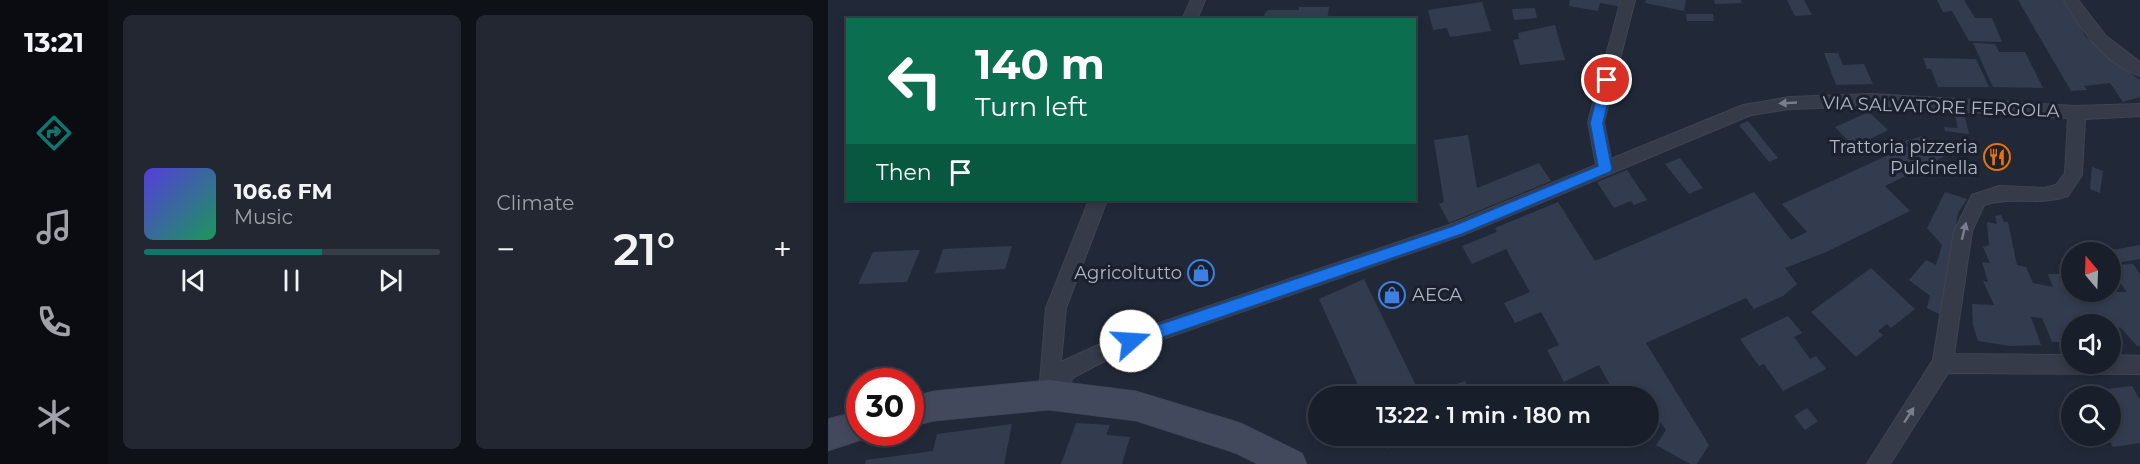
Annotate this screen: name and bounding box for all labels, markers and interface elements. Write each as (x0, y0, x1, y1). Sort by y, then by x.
text: 13:21 (24, 26, 84, 59)
text: 140 m (975, 38, 1105, 90)
icon: left (876, 42, 954, 120)
pin (1581, 54, 1632, 105)
icon: arrive (1590, 63, 1623, 96)
text: Turn left (975, 90, 1088, 123)
street label: VIA SALVATORE FERGOLA (1822, 92, 2060, 122)
one-way arrow (1778, 98, 1797, 108)
icon: directions (33, 112, 75, 154)
place label: Trattoria pizzeria Pulcinella (1830, 136, 1978, 179)
restaurant icon: Trattoria pizzeria Pulcinella (1982, 142, 2012, 172)
icon: arrive (944, 156, 977, 189)
text: Then (876, 159, 932, 186)
text: 106.6 FM (234, 178, 333, 205)
text: Climate (497, 191, 574, 215)
text: Music (234, 205, 293, 229)
icon: music (33, 206, 75, 248)
text: 21° (613, 221, 675, 276)
one-way arrow (1959, 222, 1969, 241)
text: − (497, 229, 515, 269)
text: + (773, 229, 792, 269)
north arrow (2061, 242, 2121, 302)
map controls (2061, 242, 2121, 446)
shop icon: Agricoltutto (1186, 258, 1216, 288)
place label: Agricoltutto (1074, 262, 1182, 284)
icon: previous (177, 264, 210, 297)
icon: pause (275, 264, 308, 297)
icon: next (374, 264, 407, 297)
shop icon: AECA (1377, 280, 1407, 310)
place label: AECA (1412, 284, 1462, 306)
icon: phone (33, 301, 75, 343)
position arrow (1099, 309, 1163, 373)
button: sound (2061, 314, 2121, 374)
speed limit sign: 30 (846, 368, 924, 446)
button: search (2061, 386, 2121, 446)
icon: climate (33, 396, 75, 438)
text: 13:22 · 1 min · 180 m (1376, 402, 1591, 429)
one-way arrow (1904, 407, 1915, 423)

